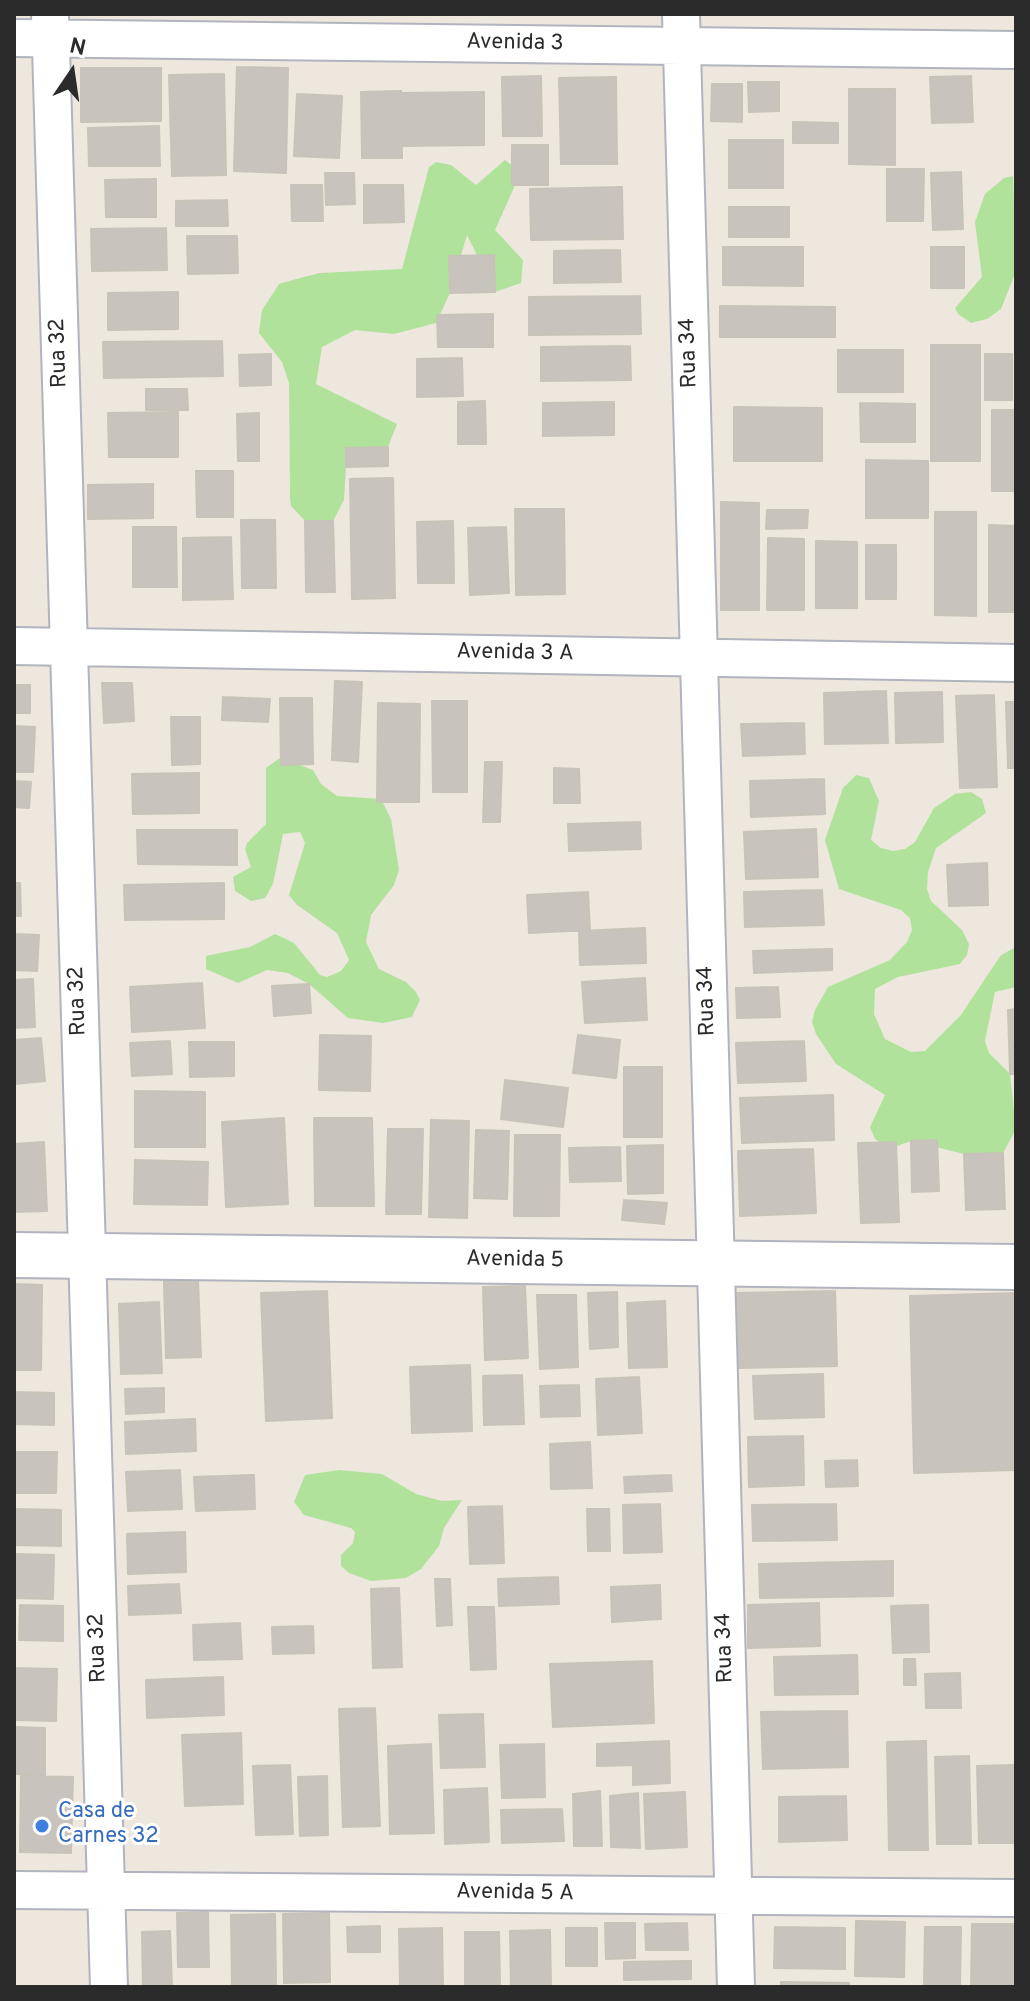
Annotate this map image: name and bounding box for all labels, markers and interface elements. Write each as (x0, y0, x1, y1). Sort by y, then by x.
street label: Avenida 3 (466, 30, 564, 58)
north arrow (32, 32, 112, 112)
text: N (67, 33, 88, 63)
street label: Rua 34 (676, 317, 704, 389)
street label: Rua 32 (46, 318, 74, 388)
street label: Avenida 3 A (456, 640, 574, 668)
street label: Rua 34 (694, 965, 722, 1037)
street label: Rua 32 (65, 966, 93, 1036)
street label: Avenida 5 (466, 1247, 564, 1275)
street label: Rua 34 (712, 1612, 740, 1684)
street label: Rua 32 (85, 1613, 113, 1683)
place label: Casa de Carnes 32 (58, 1800, 159, 1852)
marker: Casa de Carnes 32 (33, 1817, 51, 1835)
street label: Avenida 5 A (456, 1880, 574, 1908)

